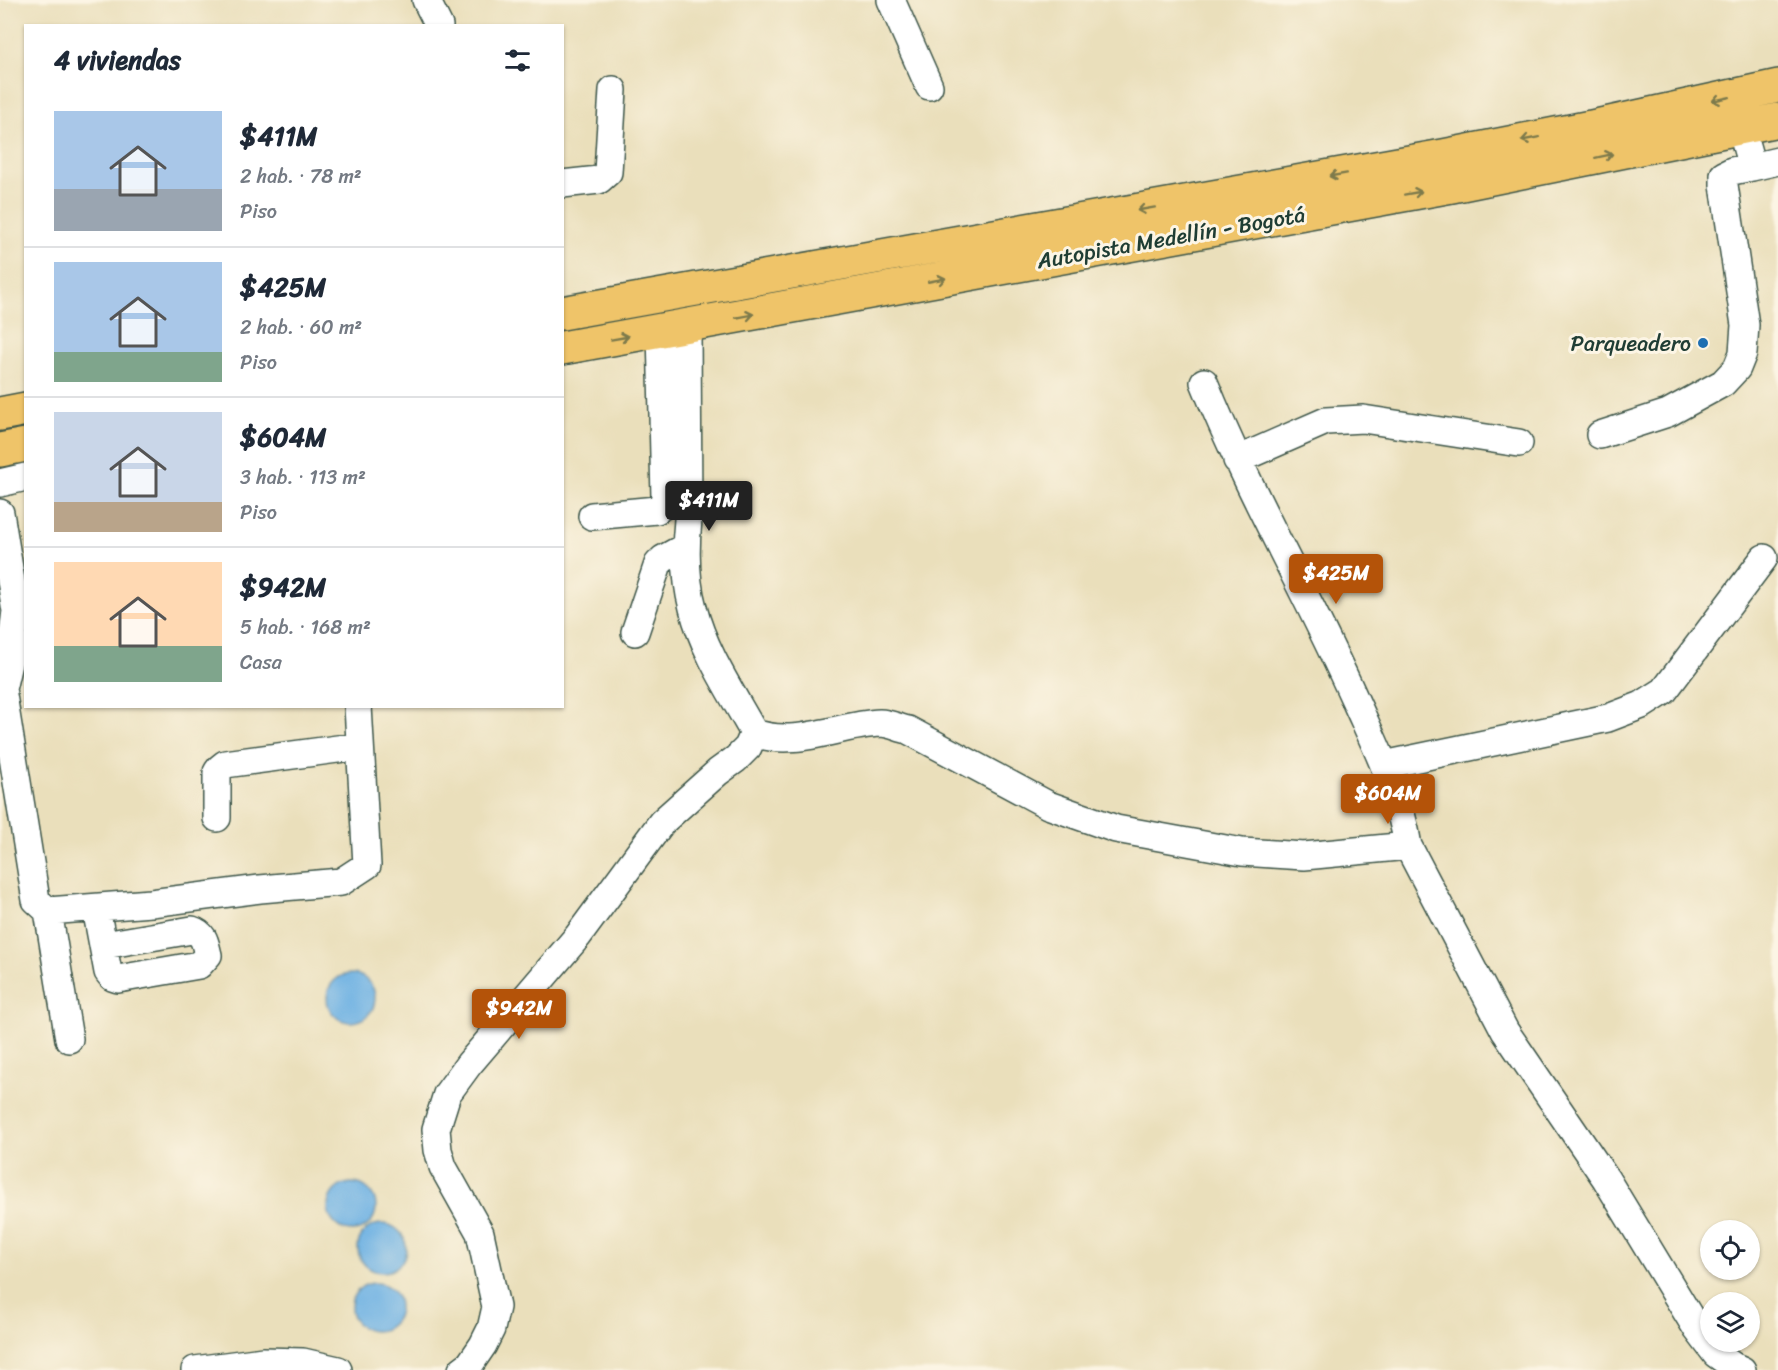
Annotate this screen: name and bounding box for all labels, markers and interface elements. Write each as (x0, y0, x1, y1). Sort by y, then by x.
text: 4 viviendas (54, 37, 181, 83)
icon: filters (501, 44, 534, 77)
one-way arrow (1712, 94, 1731, 105)
text: $411M (240, 113, 317, 159)
one-way arrow (1521, 134, 1540, 145)
icon: home (102, 135, 174, 207)
one-way arrow (1594, 149, 1613, 161)
text: 2 hab. · 78 m² (240, 159, 362, 194)
one-way arrow (1329, 169, 1349, 180)
one-way arrow (1402, 188, 1422, 199)
text: Piso (240, 194, 277, 229)
street label: Autopista Medellín - Bogotá (1033, 195, 1308, 280)
one-way arrow (1137, 204, 1157, 215)
text: $425M (240, 264, 326, 310)
one-way arrow (926, 274, 946, 285)
icon: home (102, 286, 174, 358)
text: 2 hab. · 60 m² (240, 310, 362, 345)
one-way arrow (735, 310, 754, 321)
place label: Parqueadero (1571, 324, 1691, 363)
one-way arrow (610, 333, 629, 344)
marker: Parqueadero (1696, 336, 1710, 350)
text: Piso (240, 345, 277, 380)
text: $604M (240, 414, 326, 460)
icon: home (102, 436, 174, 508)
text: 3 hab. · 113 m² (240, 460, 366, 495)
pin: $411M (667, 481, 751, 532)
text: $411M (679, 483, 739, 518)
text: Piso (240, 495, 277, 530)
pin: $425M (1294, 554, 1378, 605)
text: $425M (1303, 556, 1369, 591)
text: $942M (240, 564, 326, 610)
icon: home (102, 586, 174, 658)
text: 5 hab. · 168 m² (240, 610, 371, 645)
text: Casa (240, 645, 282, 680)
pin: $604M (1346, 774, 1430, 825)
text: $604M (1355, 776, 1421, 811)
pin: $942M (477, 989, 561, 1040)
text: $942M (486, 991, 552, 1026)
map controls (1700, 1220, 1760, 1352)
button: locate (1700, 1220, 1760, 1280)
button: layers (1700, 1292, 1760, 1352)

